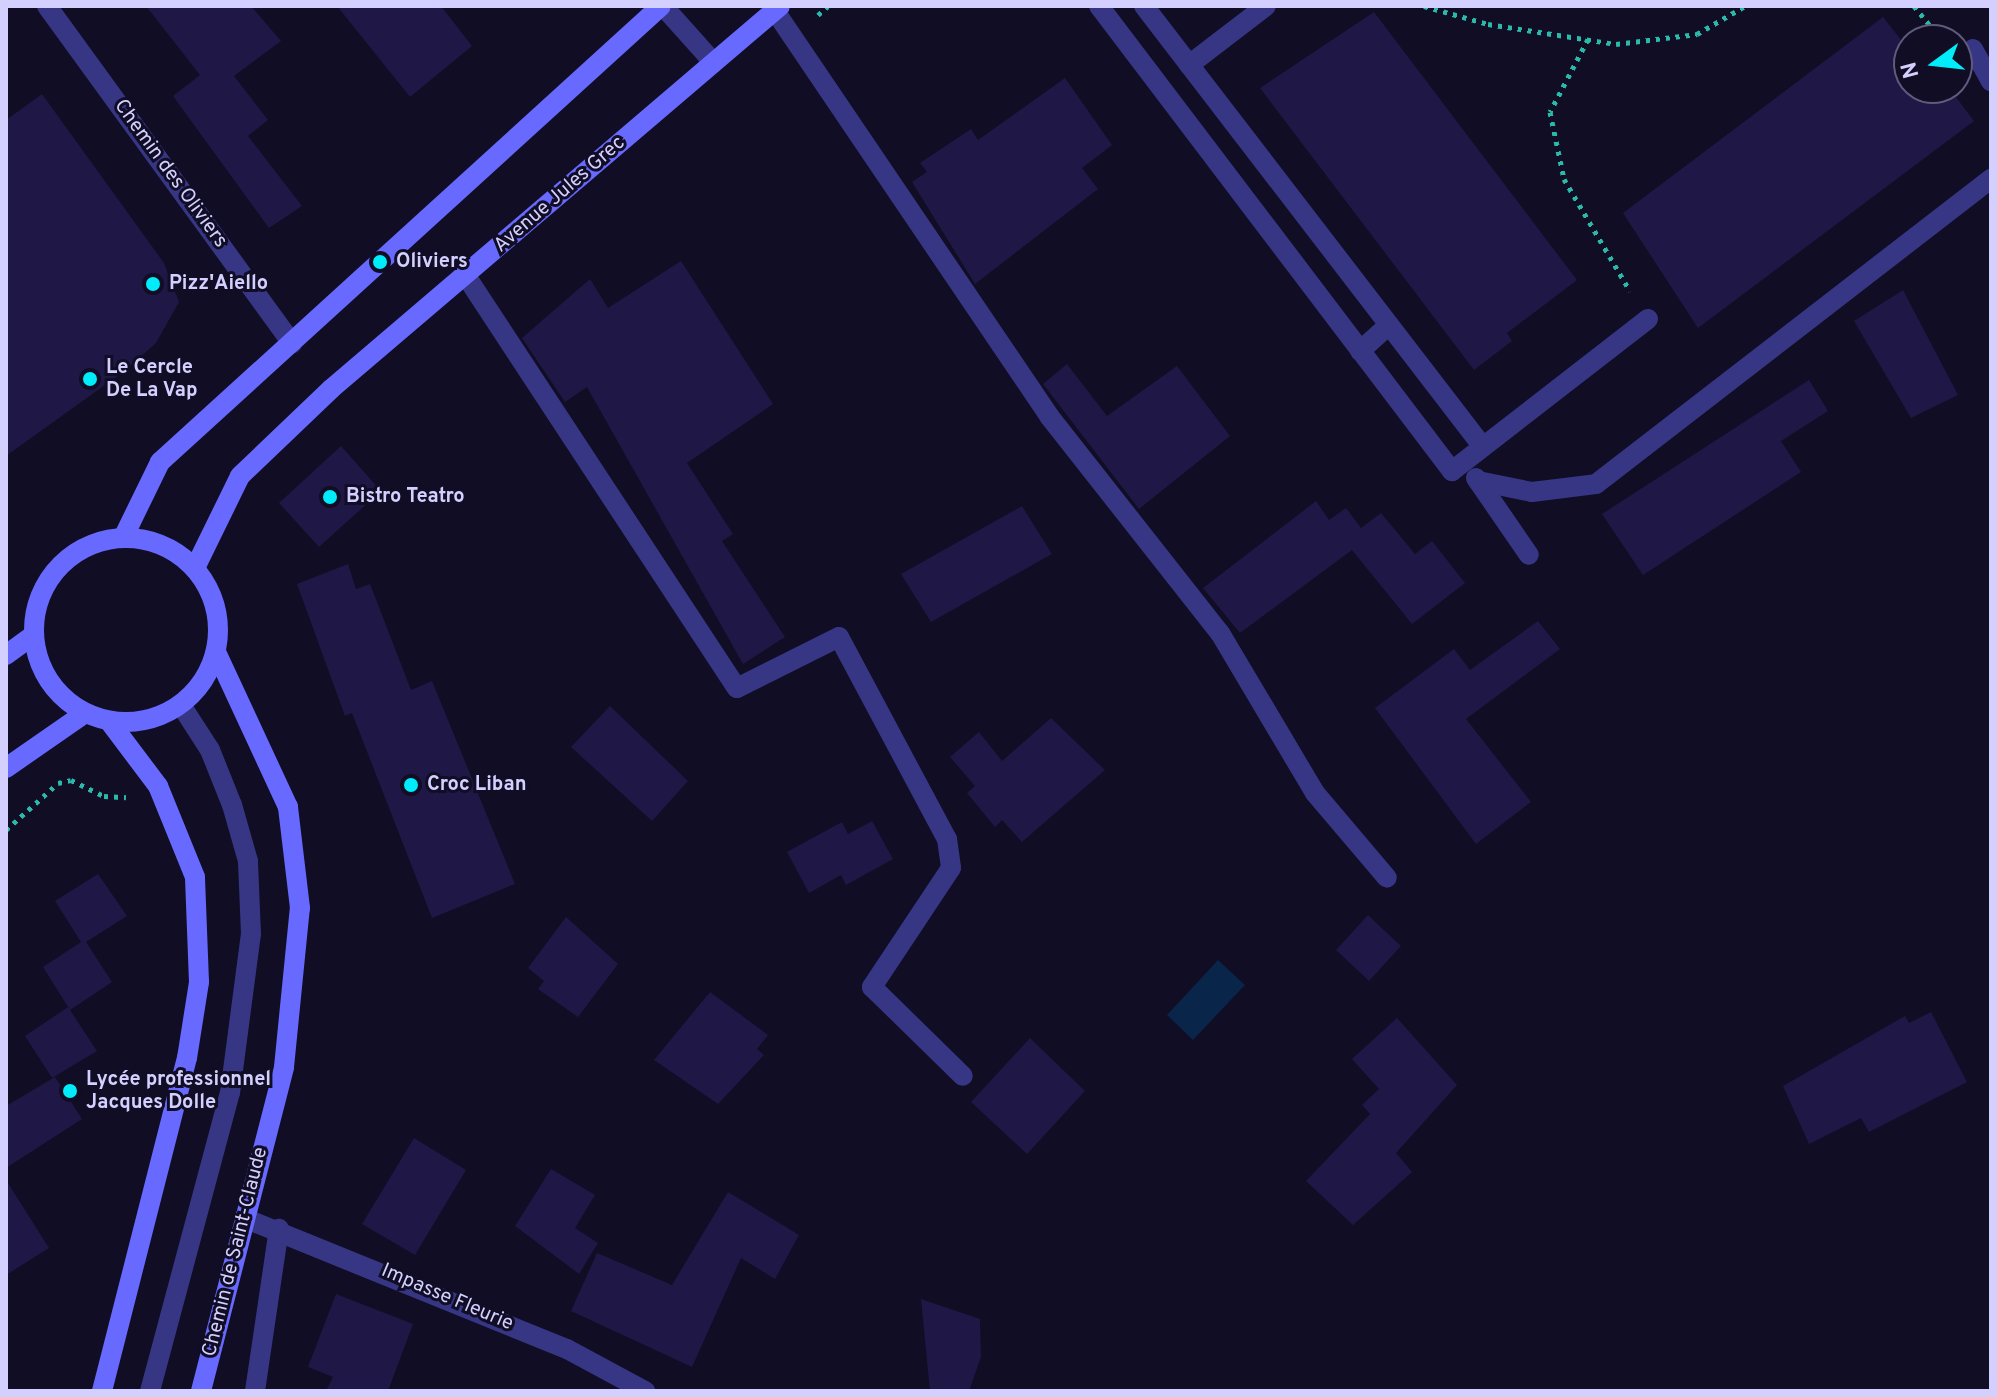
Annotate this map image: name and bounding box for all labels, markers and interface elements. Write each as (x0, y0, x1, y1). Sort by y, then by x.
north arrow (1893, 24, 1973, 104)
text: N (1896, 59, 1926, 81)
street label: Chemin des Oliviers (108, 95, 232, 253)
street label: Avenue Jules Grec (490, 132, 630, 258)
place label: Oliviers (396, 250, 468, 274)
marker: Oliviers (371, 253, 389, 271)
place label: Pizz'Aiello (169, 272, 268, 296)
marker: Pizz'Aiello (144, 275, 162, 293)
place label: Le Cercle De La Vap (106, 356, 198, 403)
marker: Le Cercle De La Vap (81, 370, 99, 388)
place label: Bistro Teatro (346, 485, 465, 509)
marker: Bistro Teatro (321, 488, 339, 506)
place label: Croc Liban (427, 773, 527, 797)
marker: Croc Liban (402, 776, 420, 794)
place label: Lycée professionnel Jacques Dolle (86, 1068, 271, 1115)
marker: Lycée professionnel Jacques Dolle (61, 1082, 79, 1100)
street label: Chemin de Saint-Claude (198, 1145, 274, 1359)
street label: Impasse Fleurie (377, 1259, 517, 1337)

